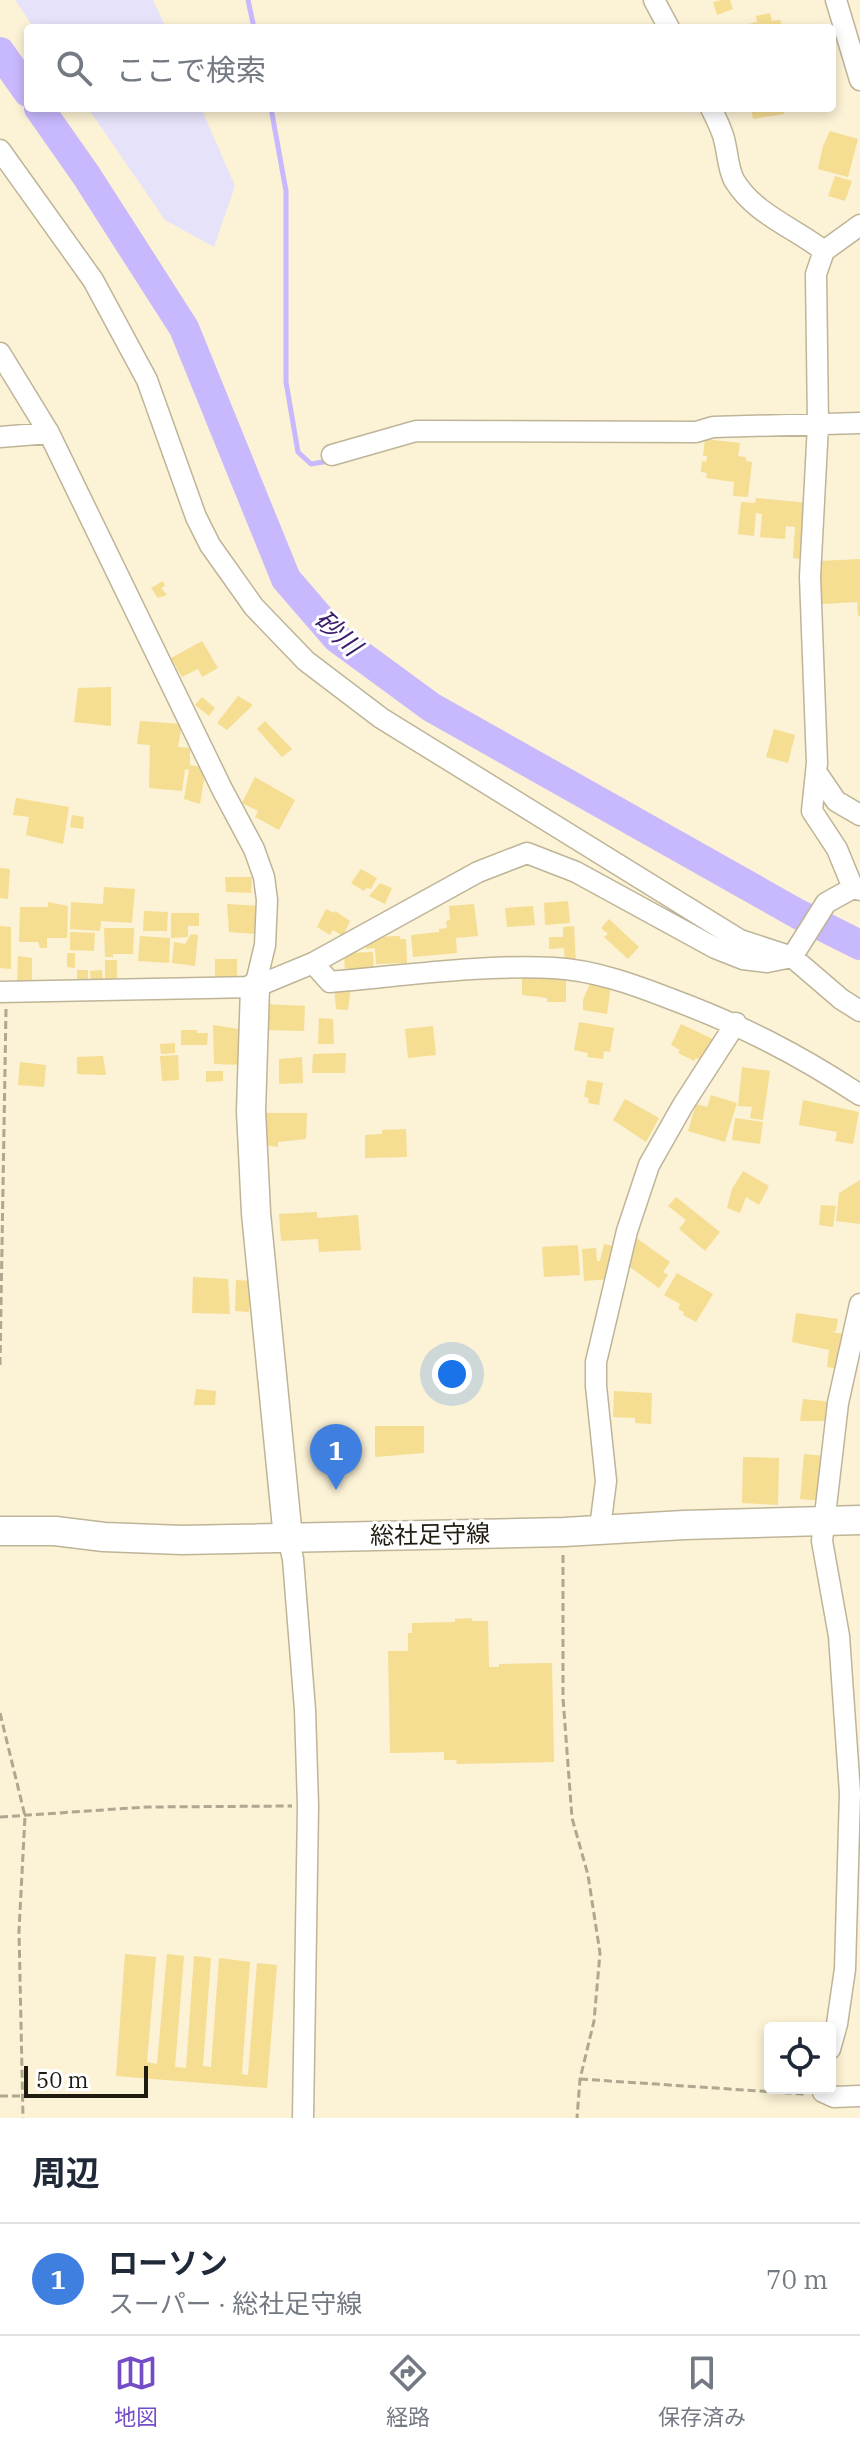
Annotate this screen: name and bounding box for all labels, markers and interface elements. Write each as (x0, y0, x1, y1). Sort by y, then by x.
search box (24, 24, 836, 112)
icon: search (52, 46, 96, 90)
text: ここで検索 (116, 50, 266, 89)
water label: 砂川 (308, 602, 371, 664)
your location (432, 1354, 472, 1394)
pin: 1 (310, 1424, 362, 1490)
street label: 総社足守線 (370, 1517, 490, 1551)
map controls (764, 2022, 836, 2094)
button: locate (764, 2022, 836, 2094)
scale bar (24, 2062, 148, 2098)
text: 50 m (36, 2065, 88, 2094)
text: 周辺 (32, 2150, 100, 2194)
text: ローソン (108, 2243, 228, 2282)
text: 1 (50, 2262, 66, 2296)
text: 70 m (766, 2262, 828, 2296)
text: スーパー · 総社足守線 (108, 2286, 362, 2320)
tab: 地図 (114, 2351, 158, 2431)
tab: 経路 (386, 2351, 430, 2431)
tab: 保存済み (658, 2351, 746, 2431)

